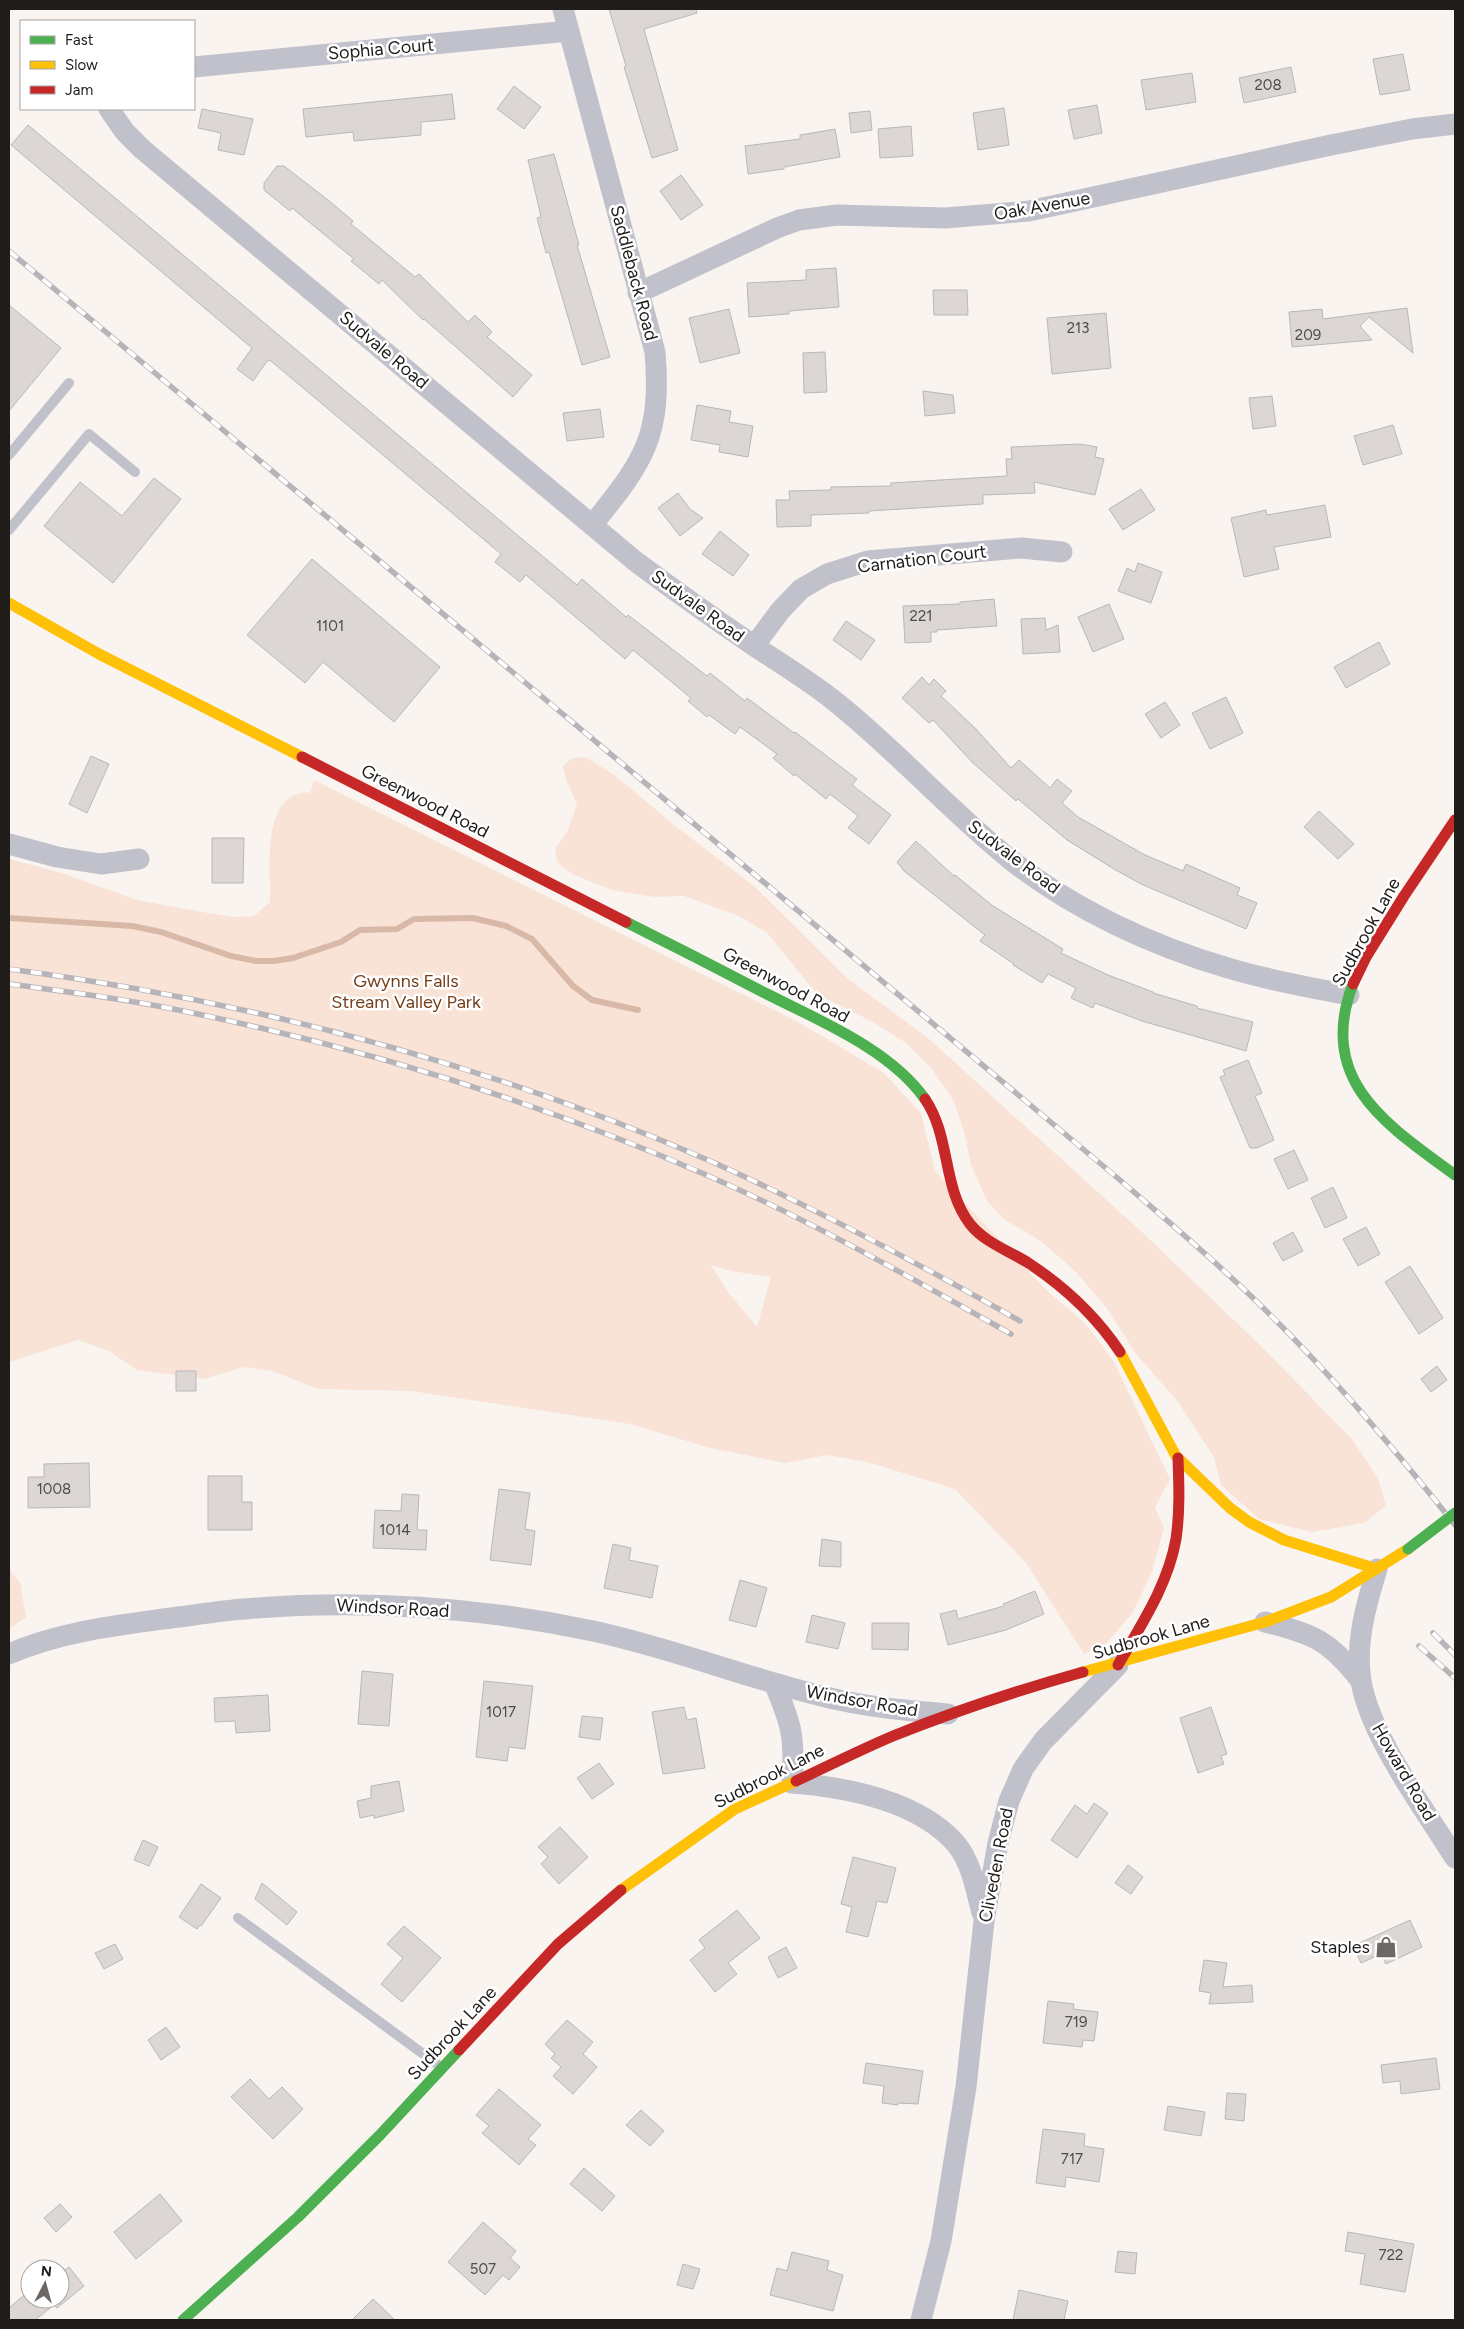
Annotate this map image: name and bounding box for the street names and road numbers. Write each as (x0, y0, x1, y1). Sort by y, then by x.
street label: Sophia Court (327, 33, 435, 65)
street label: Oak Avenue (992, 187, 1092, 225)
street label: Saddleback Road (605, 203, 663, 343)
street label: Sudvale Road (335, 306, 433, 394)
street label: Carnation Court (856, 540, 988, 578)
street label: Sudvale Road (647, 565, 749, 647)
street label: Greenwood Road (357, 759, 493, 843)
street label: Sudvale Road (964, 815, 1064, 899)
street label: Sudbrook Lane (1327, 874, 1405, 990)
street label: Greenwood Road (719, 942, 853, 1028)
street label: Windsor Road (336, 1594, 450, 1622)
street label: Sudbrook Lane (1090, 1610, 1212, 1664)
street label: Windsor Road (805, 1680, 919, 1722)
street label: Howard Road (1367, 1719, 1441, 1825)
street label: Sudbrook Lane (710, 1739, 828, 1813)
street label: Cliveden Road (974, 1806, 1018, 1924)
street label: Sudbrook Lane (403, 1981, 501, 2085)

